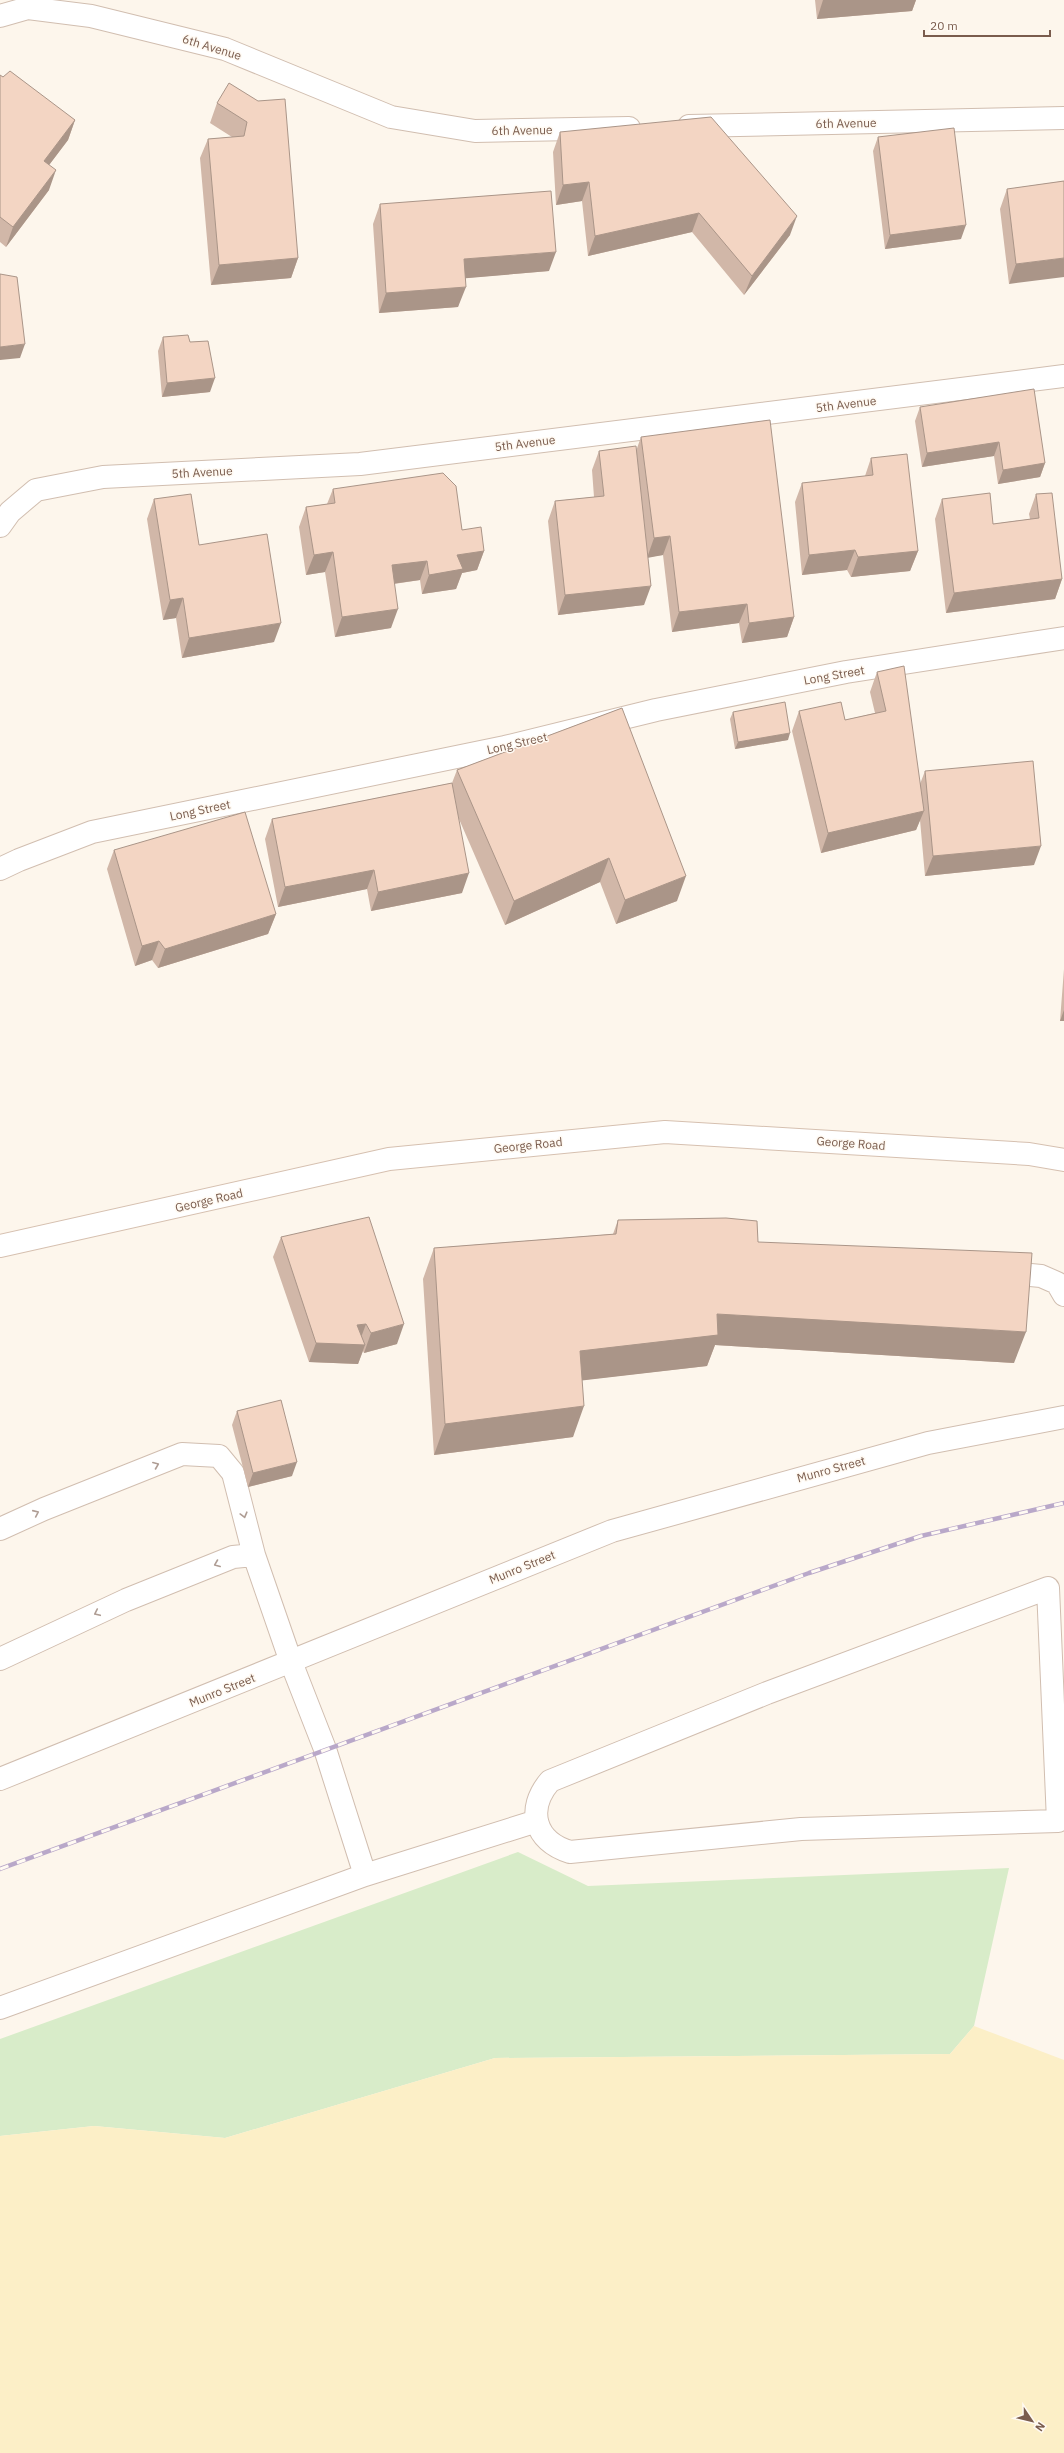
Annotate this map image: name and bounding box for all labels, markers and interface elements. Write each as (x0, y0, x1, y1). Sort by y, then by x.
scale bar (924, 12, 1050, 38)
text: 20 m (930, 18, 958, 33)
street label: 6th Avenue (181, 31, 244, 63)
street label: 6th Avenue (815, 115, 877, 131)
street label: 6th Avenue (491, 122, 553, 138)
street label: 5th Avenue (815, 393, 878, 415)
street label: 5th Avenue (494, 432, 557, 454)
street label: 5th Avenue (171, 463, 233, 481)
street label: Long Street (802, 662, 866, 688)
street label: Long Street (485, 729, 549, 757)
street label: Long Street (168, 796, 232, 824)
street label: George Road (816, 1133, 886, 1153)
street label: George Road (493, 1134, 563, 1156)
street label: George Road (174, 1185, 244, 1215)
street label: Munro Street (795, 1453, 867, 1485)
one-way arrow (153, 1461, 160, 1469)
one-way arrow (31, 1510, 39, 1518)
one-way arrow (239, 1511, 248, 1518)
street label: Munro Street (487, 1547, 557, 1587)
one-way arrow (213, 1559, 220, 1567)
one-way arrow (93, 1609, 100, 1617)
street label: Munro Street (187, 1670, 257, 1710)
north arrow (1012, 2401, 1052, 2441)
text: N (1032, 2419, 1048, 2434)

